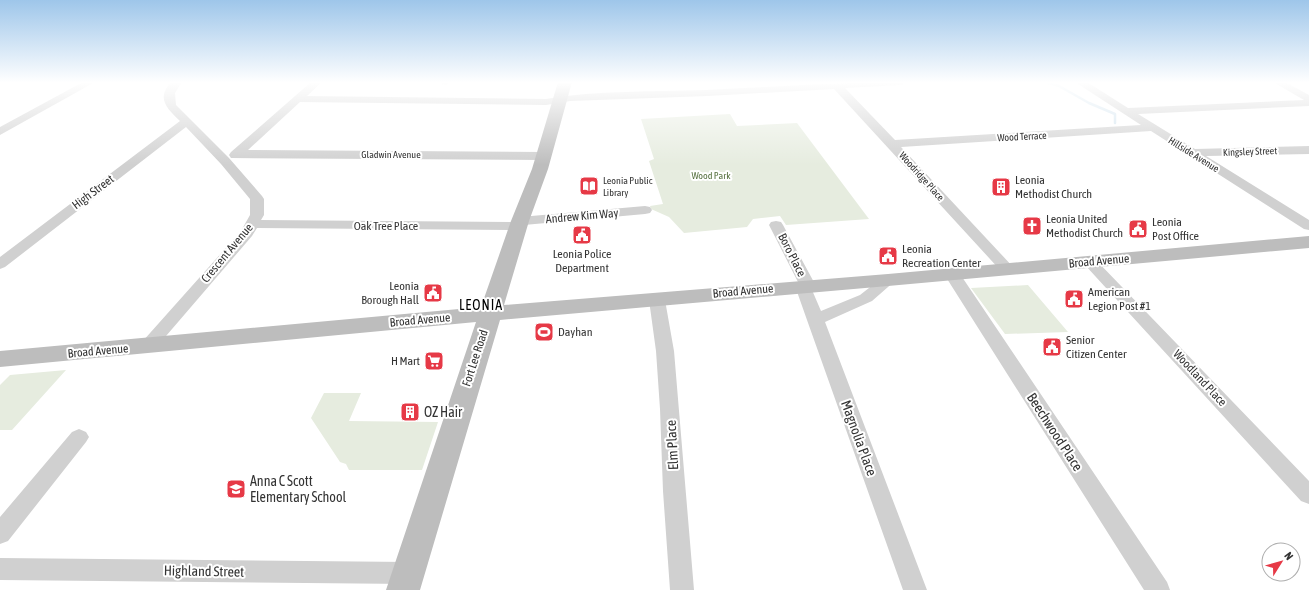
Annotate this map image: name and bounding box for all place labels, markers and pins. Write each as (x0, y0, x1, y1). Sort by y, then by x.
place label: Leonia Methodist Church (1015, 173, 1092, 201)
library icon: Leonia Public Library (578, 175, 600, 197)
place label: Leonia Public Library (603, 175, 653, 198)
building icon: Leonia Methodist Church (990, 176, 1012, 198)
place label: Leonia United Methodist Church (1046, 212, 1123, 240)
church icon: Leonia United Methodist Church (1021, 215, 1043, 237)
place label: Leonia Post Office (1152, 215, 1199, 243)
public building icon: Leonia Post Office (1127, 218, 1149, 240)
public building icon: Leonia Police Department (571, 224, 593, 246)
place label: Leonia Recreation Center (902, 242, 981, 270)
public building icon: Leonia Recreation Center (877, 245, 899, 267)
place label: Leonia Police Department (553, 247, 611, 275)
place label: Leonia Borough Hall (361, 279, 420, 307)
public building icon: Leonia Borough Hall (422, 282, 444, 304)
place label: American Legion Post #1 (1088, 285, 1151, 313)
public building icon: American Legion Post #1 (1063, 288, 1085, 310)
sports icon: Dayhan (533, 321, 555, 343)
place label: Dayhan (558, 325, 592, 339)
place label: Senior Citizen Center (1066, 333, 1127, 361)
public building icon: Senior Citizen Center (1041, 336, 1063, 358)
supermarket icon: H Mart (423, 350, 445, 372)
place label: H Mart (391, 354, 421, 368)
building icon: OZ Hair (399, 401, 421, 423)
place label: OZ Hair (424, 404, 463, 420)
place label: Anna C Scott Elementary School (250, 473, 346, 505)
school or university icon: Anna C Scott Elementary School (225, 478, 247, 500)

